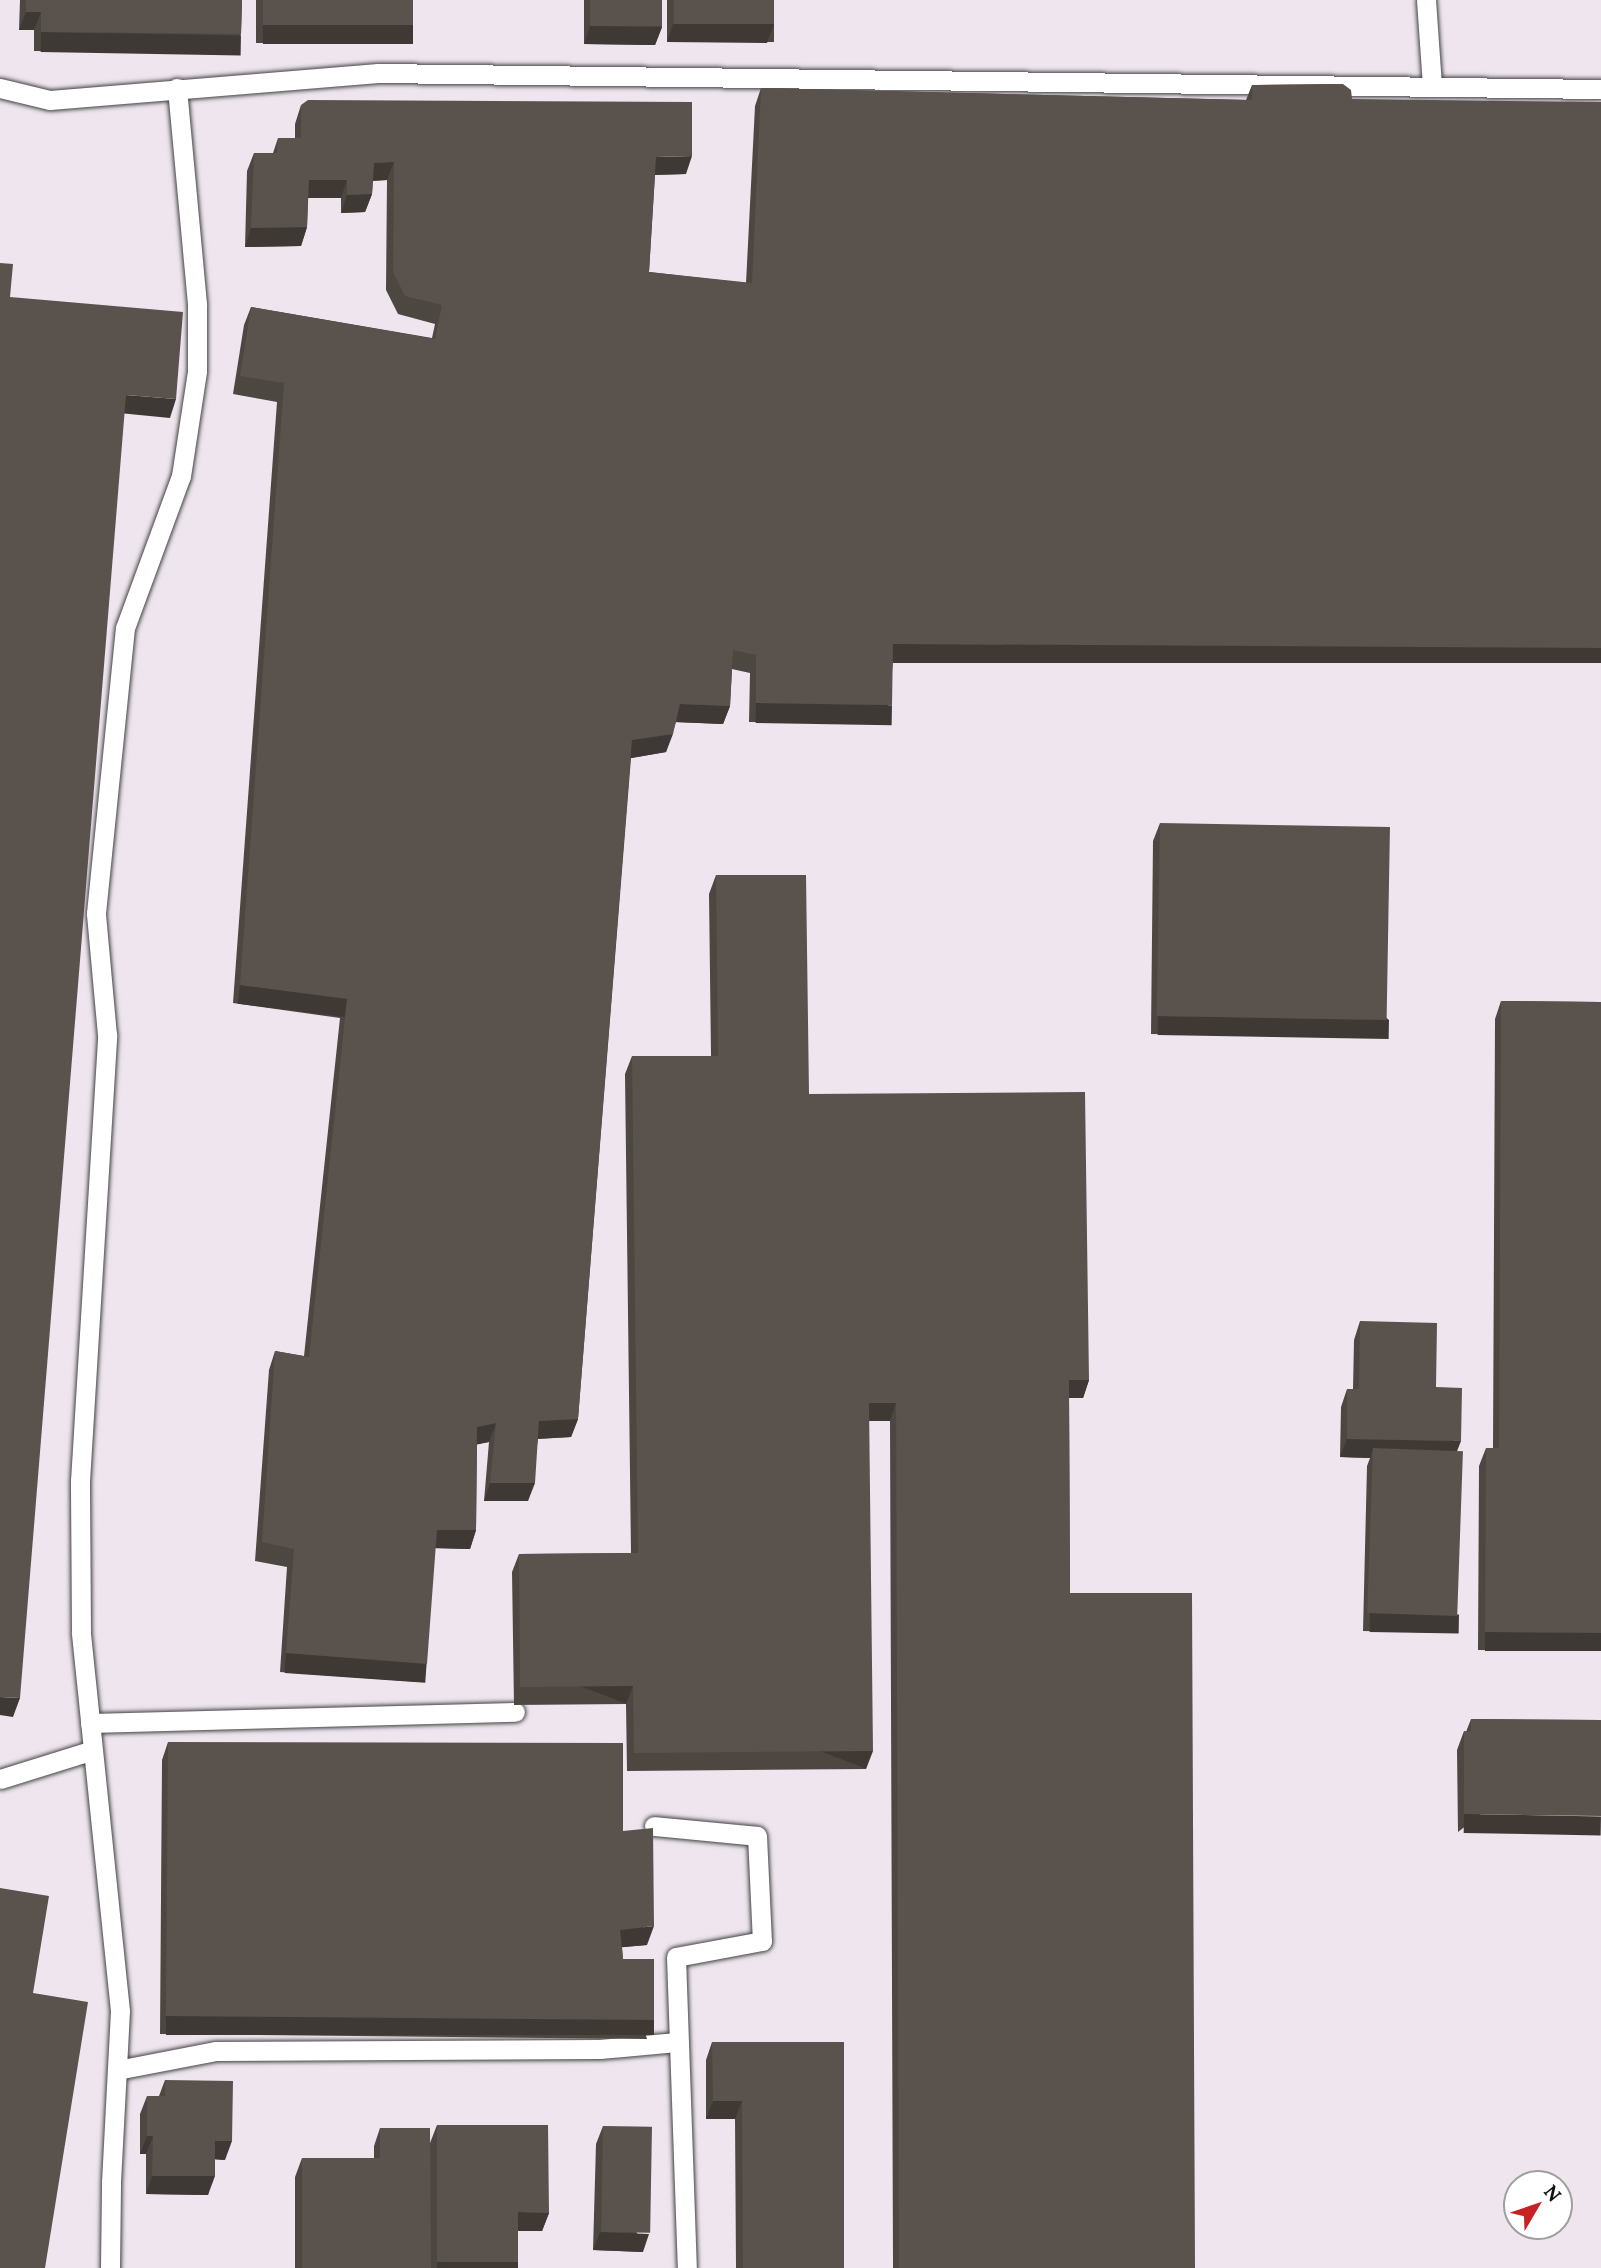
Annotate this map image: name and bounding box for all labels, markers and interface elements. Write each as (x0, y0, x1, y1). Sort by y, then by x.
north arrow (1503, 2170, 1573, 2240)
text: N (1539, 2180, 1567, 2206)

